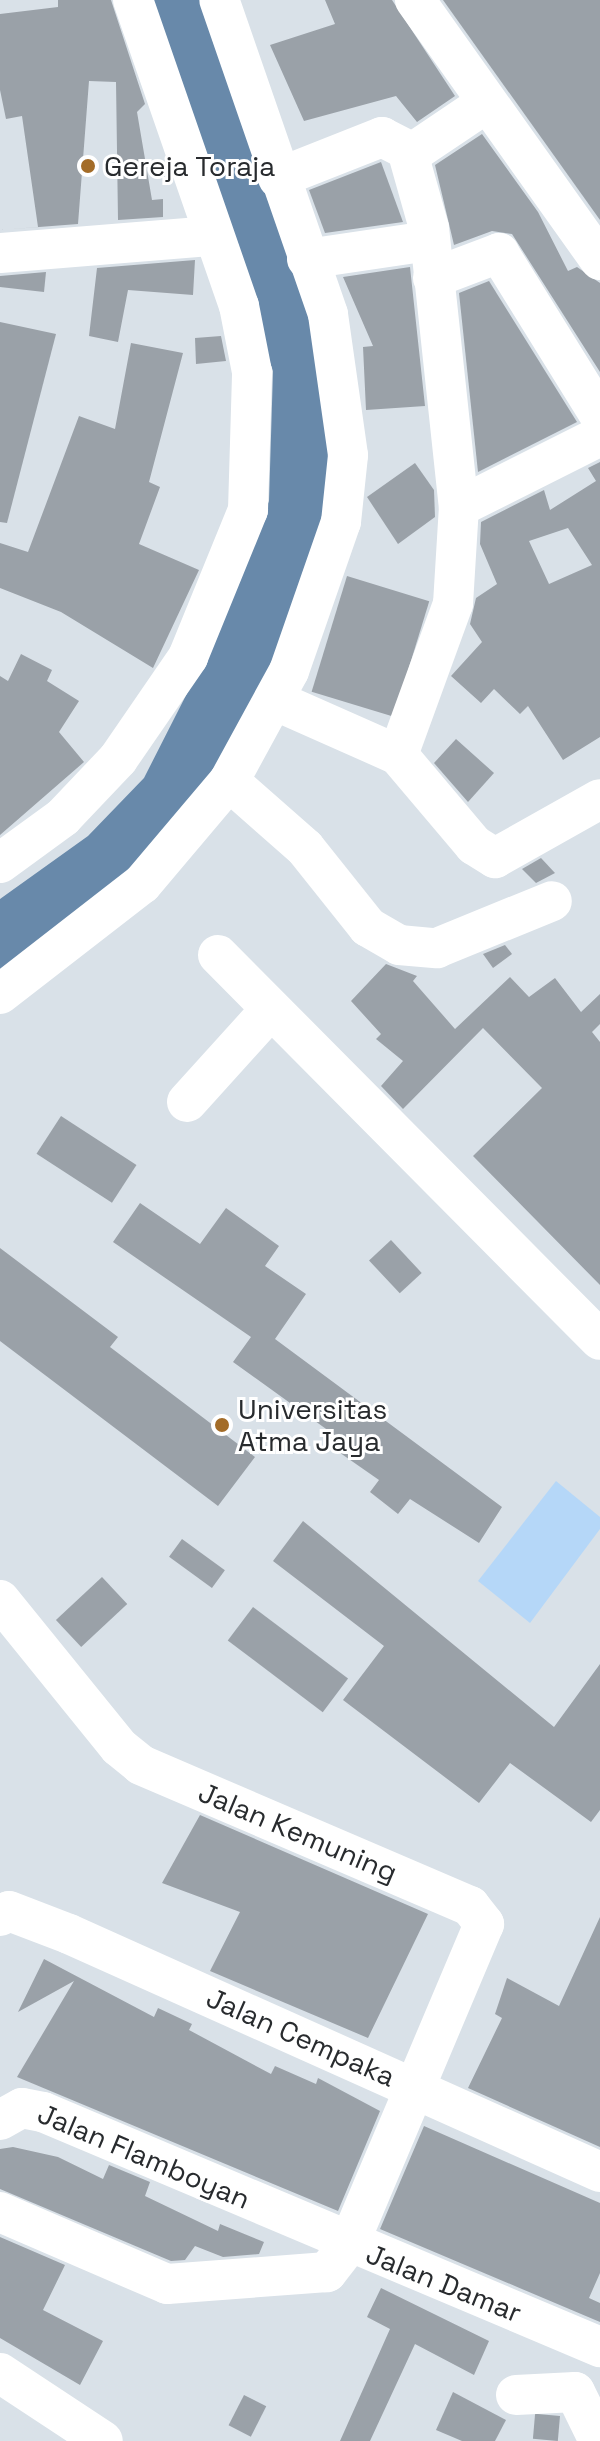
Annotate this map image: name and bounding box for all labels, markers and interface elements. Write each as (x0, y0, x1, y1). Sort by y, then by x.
place label: Gereja Toraja (104, 149, 276, 183)
marker: Gereja Toraja (79, 157, 97, 175)
place label: Universitas Atma Jaya (238, 1392, 387, 1458)
marker: Universitas Atma Jaya (213, 1416, 231, 1434)
street label: Jalan Kemuning (194, 1775, 402, 1889)
street label: Jalan Cempaka (201, 1980, 401, 2094)
street label: Jalan Flamboyan (33, 2096, 255, 2216)
street label: Jalan Damar (361, 2237, 527, 2329)

